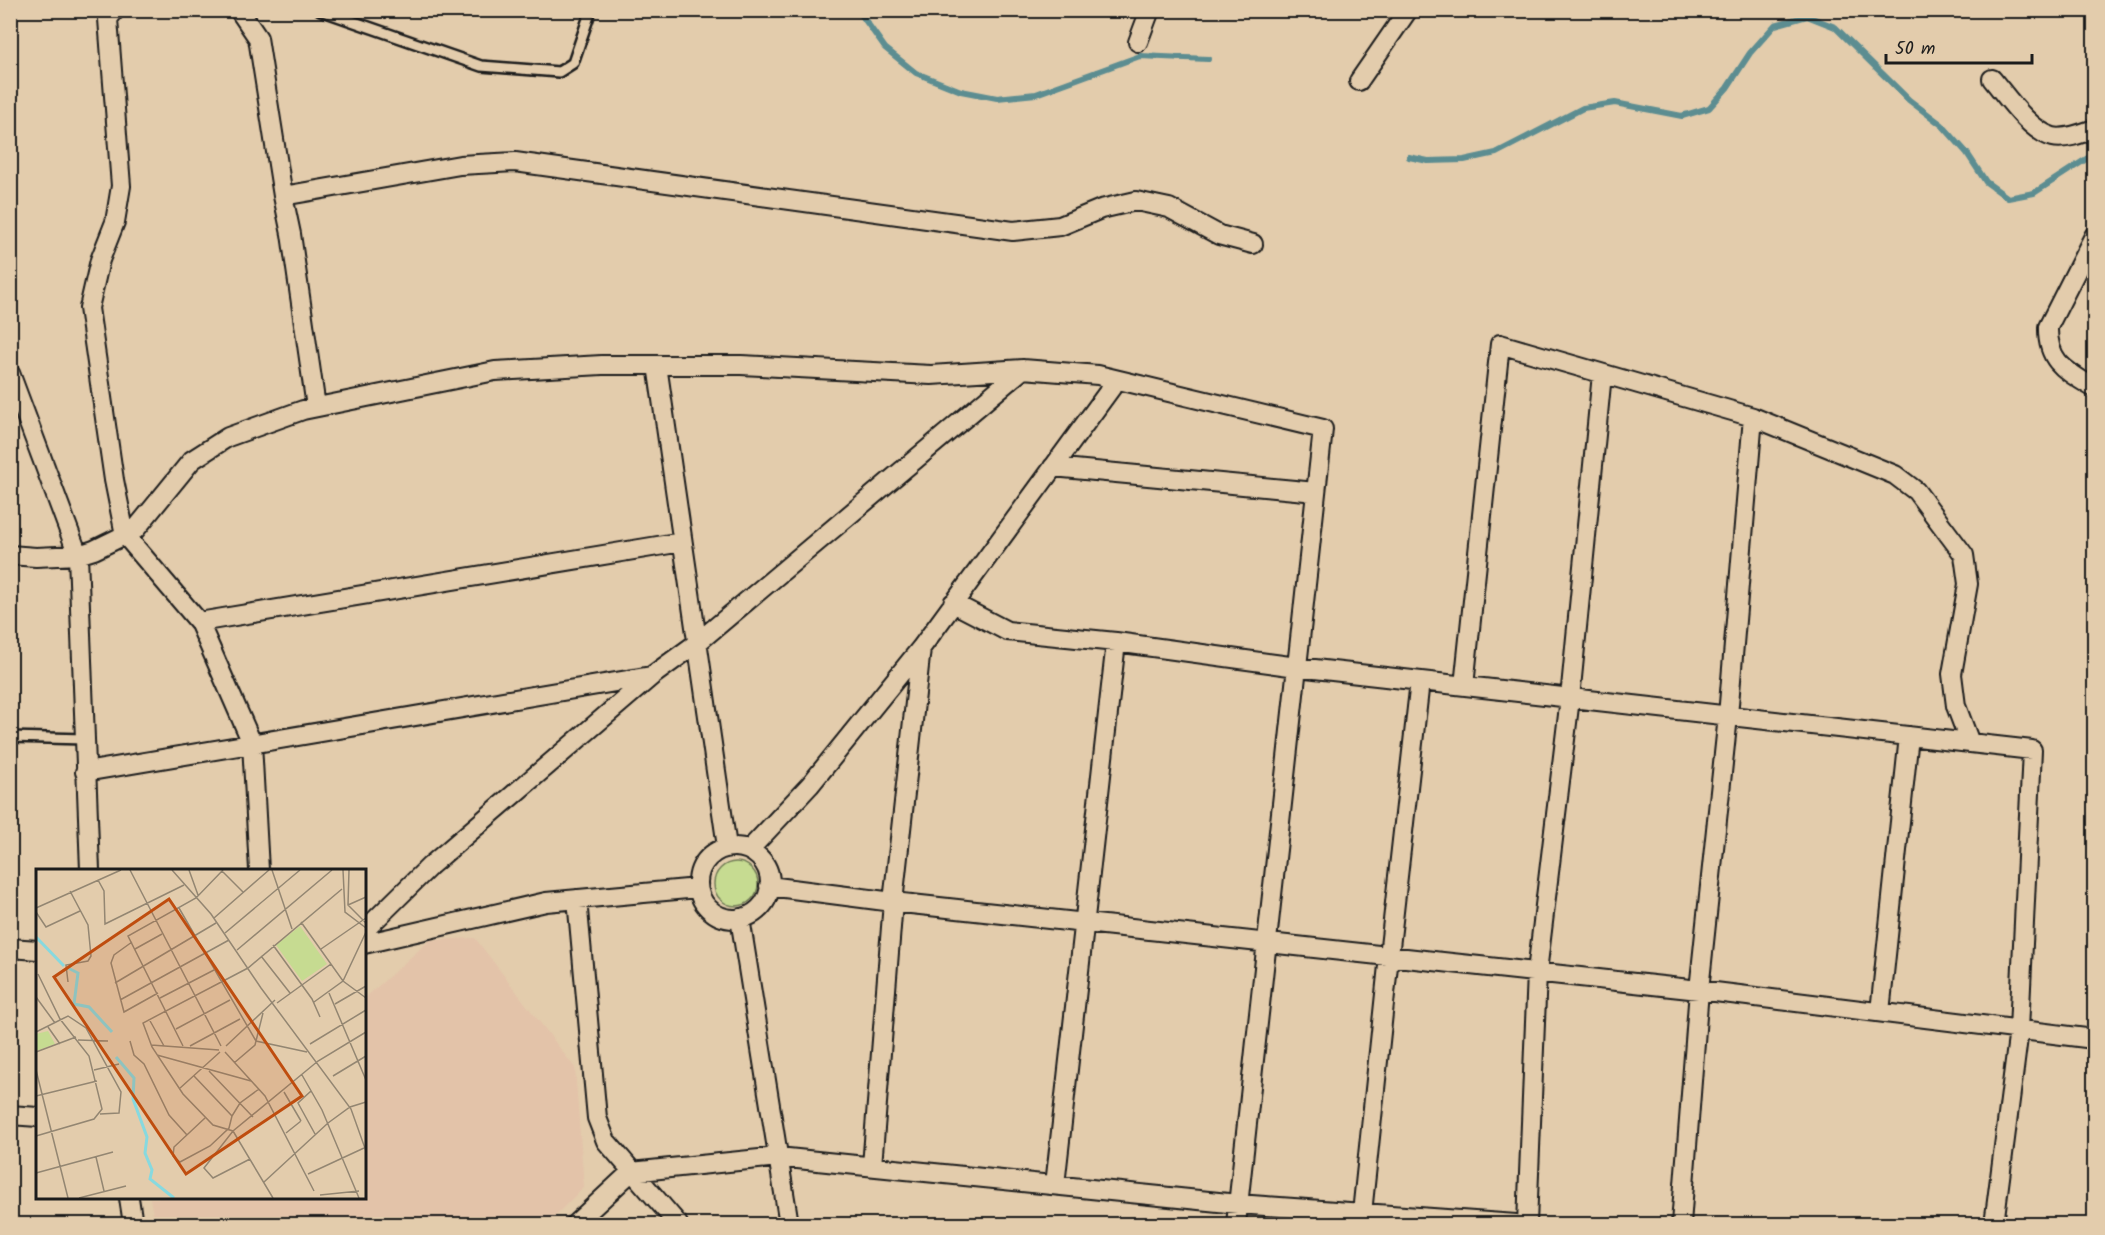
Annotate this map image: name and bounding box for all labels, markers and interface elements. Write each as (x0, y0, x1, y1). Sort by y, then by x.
scale bar (1886, 27, 2032, 65)
text: 50 m (1895, 35, 1935, 64)
inset map (36, 869, 366, 1199)

